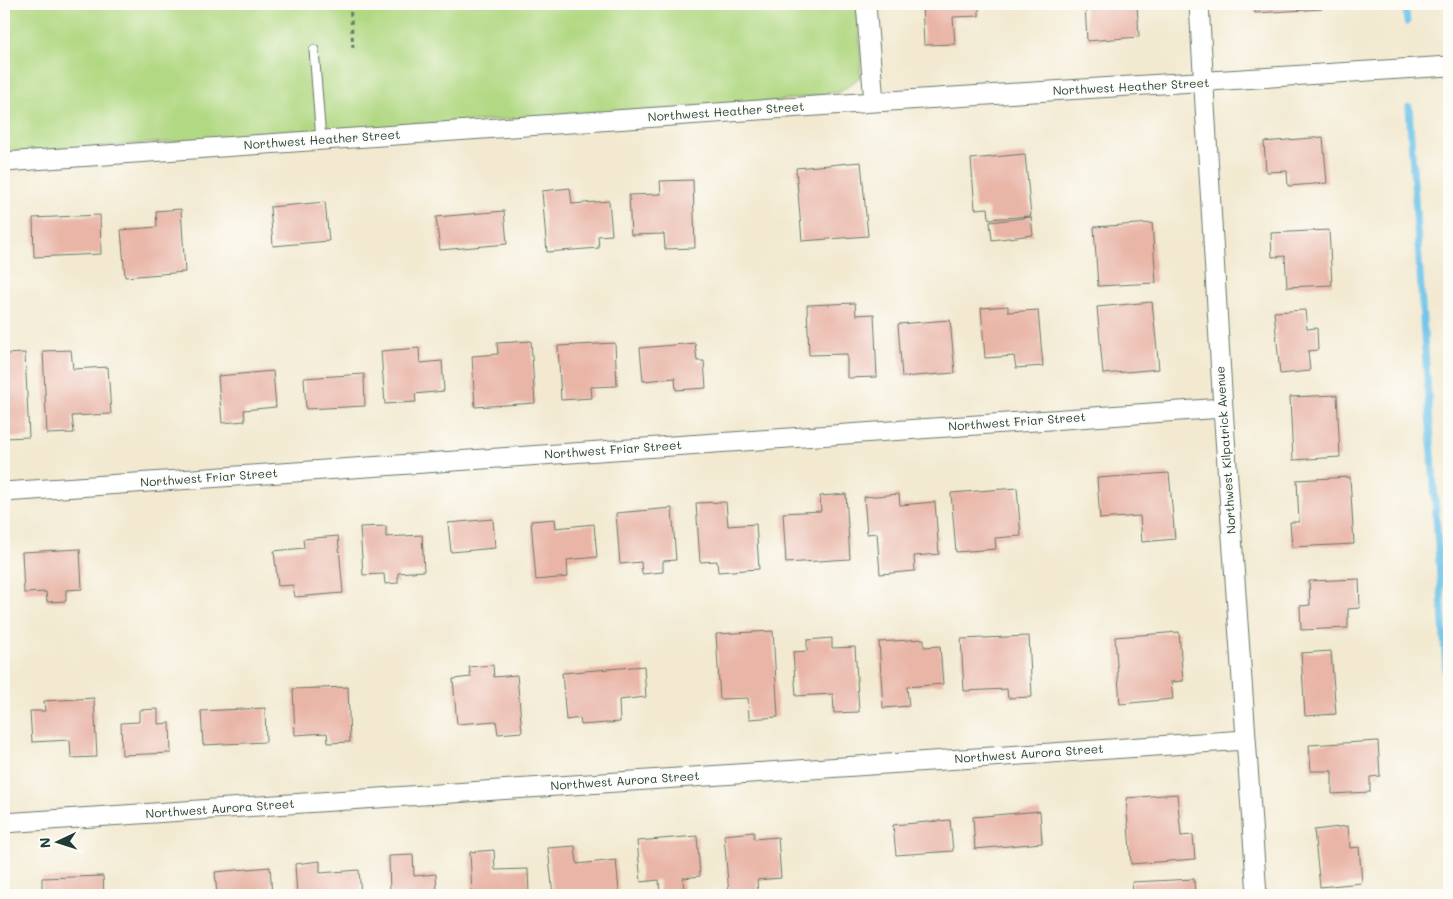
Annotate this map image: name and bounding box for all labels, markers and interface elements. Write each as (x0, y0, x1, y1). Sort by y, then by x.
street label: Northwest Heather Street (1052, 74, 1210, 98)
street label: Northwest Heather Street (647, 98, 805, 124)
street label: Northwest Heather Street (243, 126, 401, 152)
street label: Northwest Kilpatrick Avenue (1211, 366, 1239, 535)
street label: Northwest Friar Street (948, 408, 1086, 434)
street label: Northwest Friar Street (544, 436, 682, 462)
street label: Northwest Friar Street (140, 464, 278, 490)
street label: Northwest Aurora Street (954, 740, 1104, 766)
street label: Northwest Aurora Street (550, 767, 700, 793)
street label: Northwest Aurora Street (145, 795, 295, 821)
north arrow (32, 816, 82, 866)
text: N (35, 837, 54, 849)

